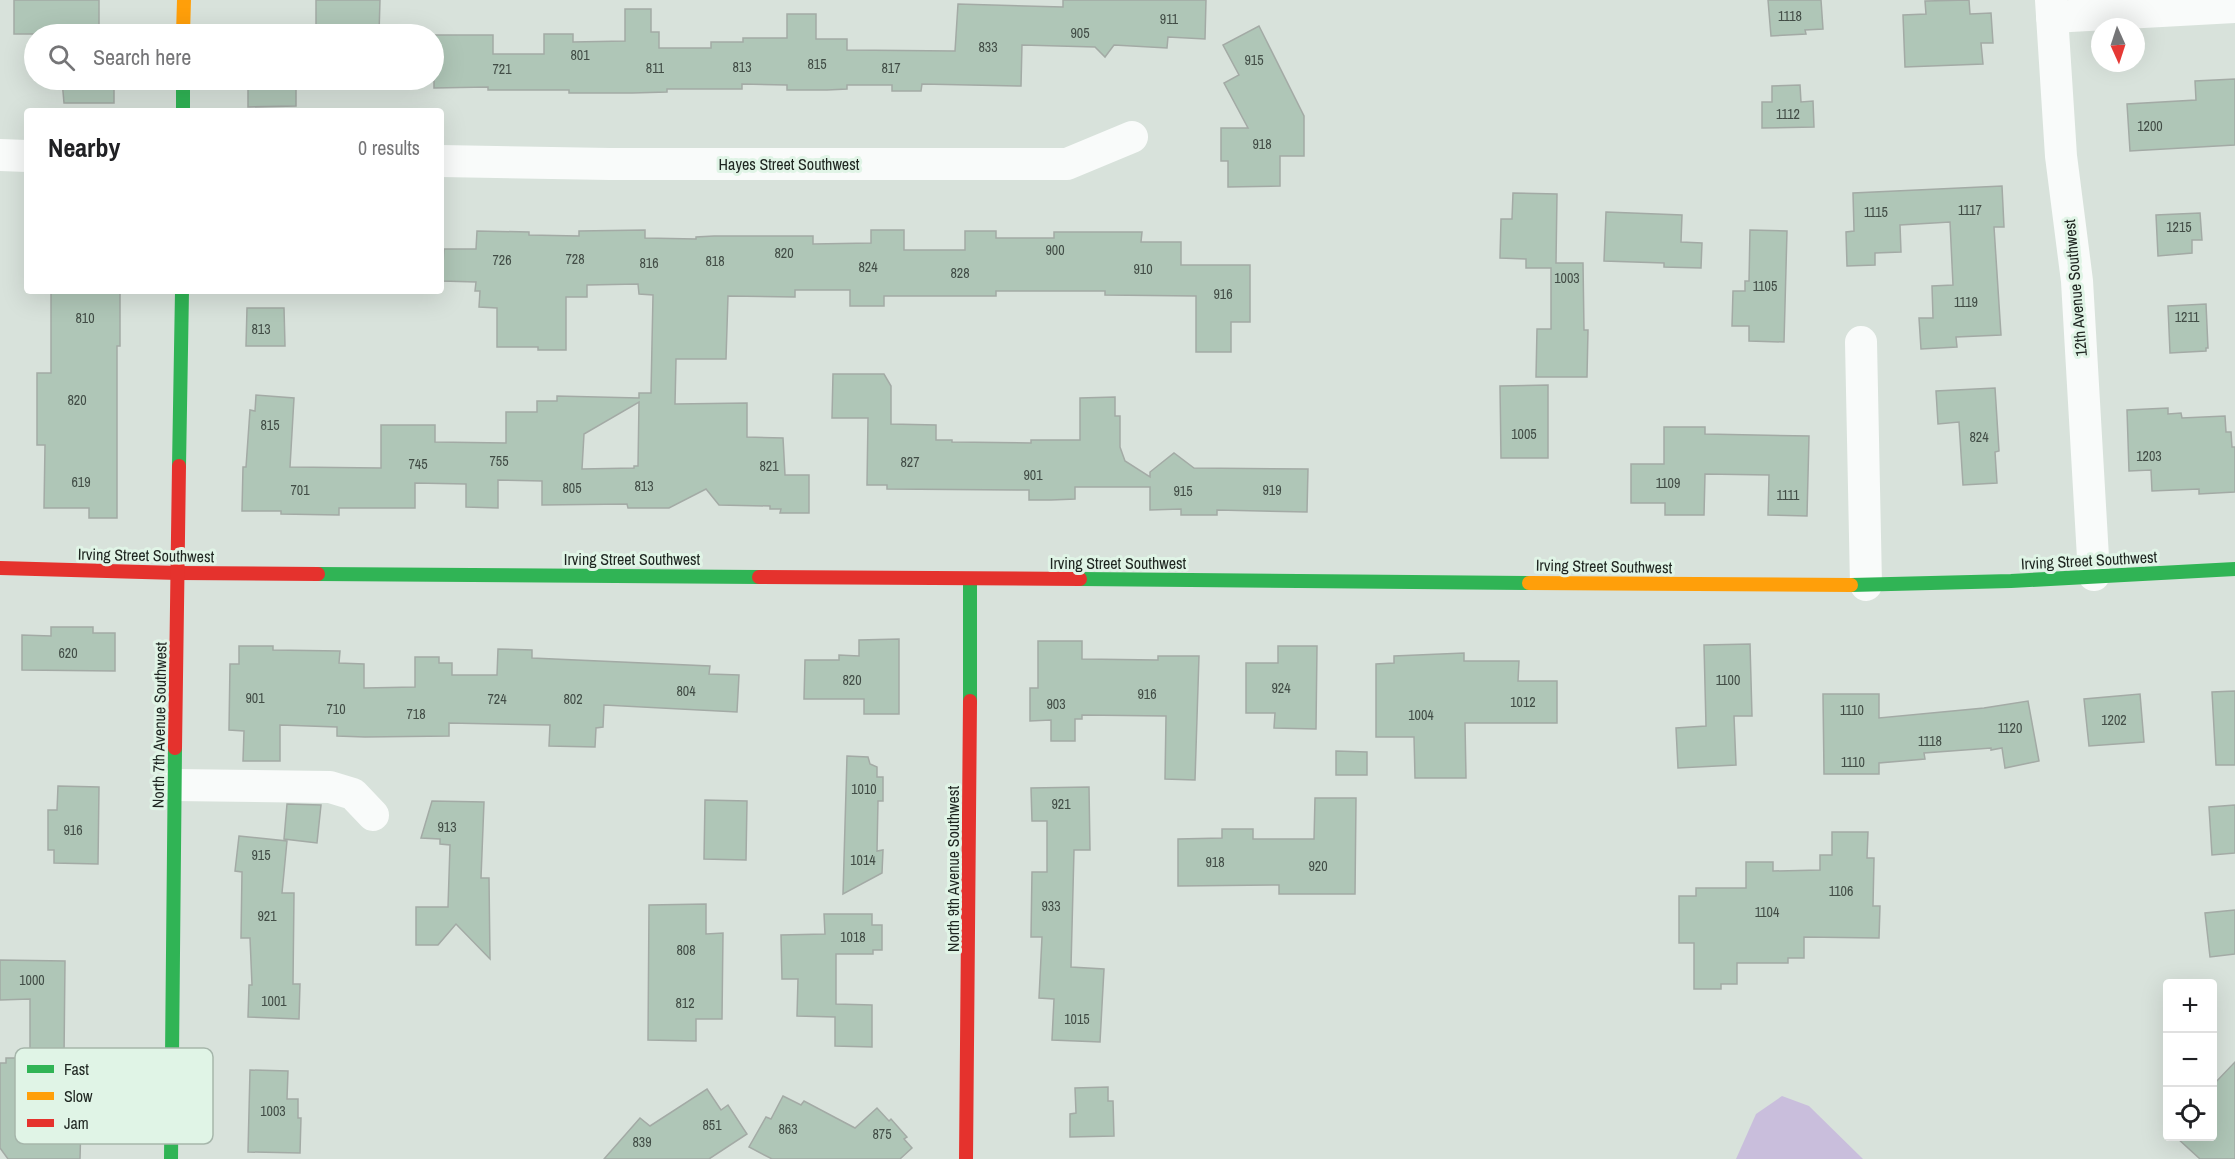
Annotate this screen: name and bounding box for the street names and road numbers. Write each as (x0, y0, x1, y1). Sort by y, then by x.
street label: Hayes Street Southwest (719, 153, 860, 175)
street label: 12th Avenue Southwest (2058, 218, 2092, 358)
street label: Irving Street Southwest (78, 543, 215, 567)
street label: Irving Street Southwest (2020, 545, 2158, 575)
street label: Irving Street Southwest (564, 548, 701, 570)
street label: Irving Street Southwest (1050, 552, 1187, 574)
street label: Irving Street Southwest (1536, 554, 1673, 578)
street label: North 7th Avenue Southwest (147, 641, 171, 808)
street label: North 9th Avenue Southwest (942, 786, 964, 952)

